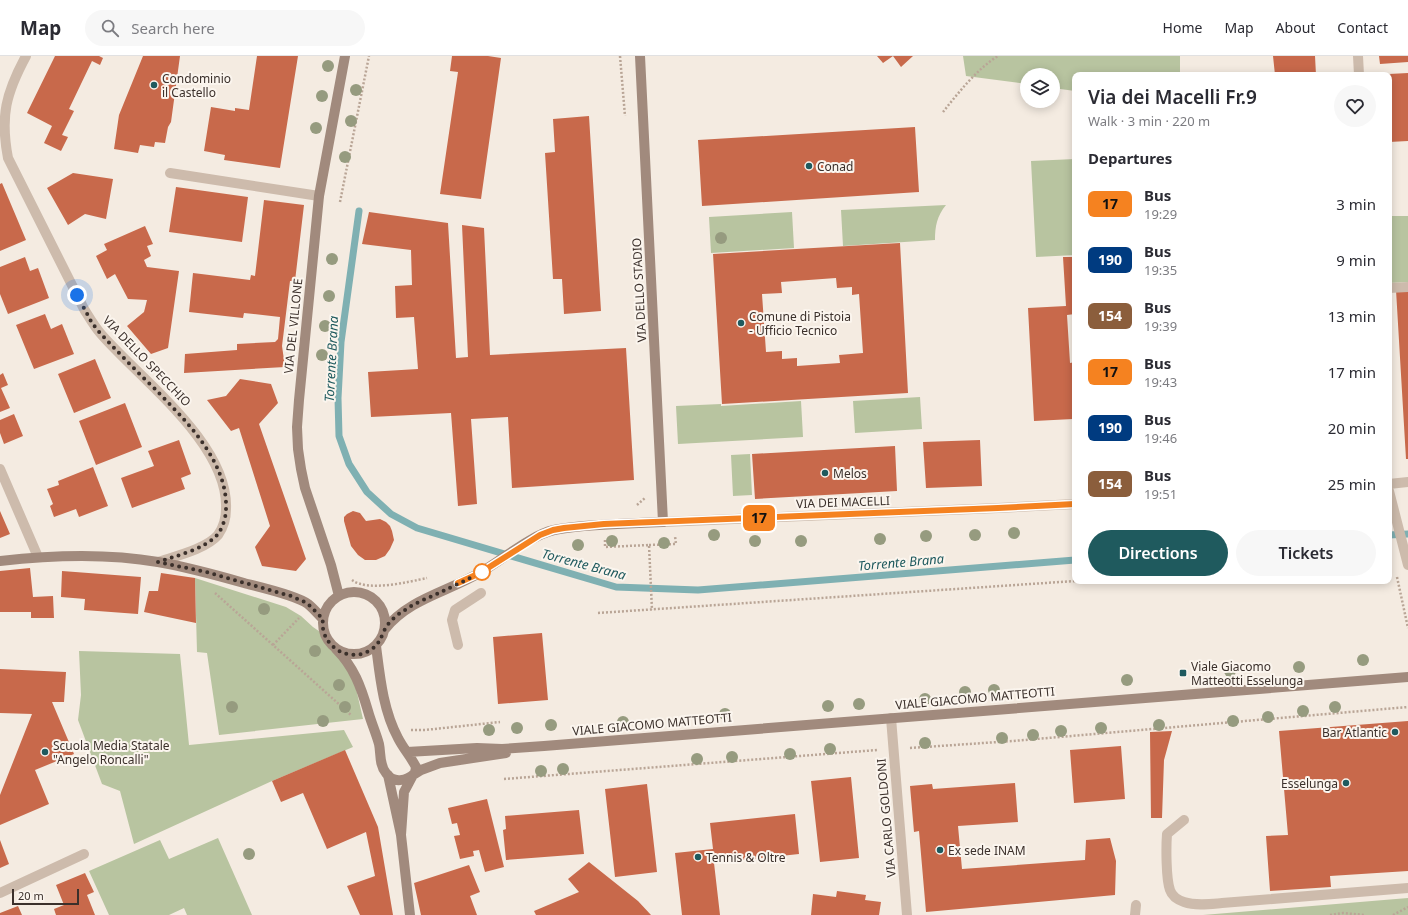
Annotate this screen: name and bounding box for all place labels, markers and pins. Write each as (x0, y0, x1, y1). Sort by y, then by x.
place label: Condominio il Castello (162, 70, 231, 101)
marker: Condominio il Castello (149, 80, 159, 90)
place label: Conad (817, 158, 853, 175)
marker: Conad (804, 161, 814, 171)
place label: Comune di Pistoia - Ufficio Tecnico (749, 308, 851, 339)
marker: Comune di Pistoia - Ufficio Tecnico (736, 318, 746, 328)
place label: Melos (833, 465, 867, 482)
marker: Melos (820, 468, 830, 478)
unlabelled marker (473, 563, 491, 581)
place label: Viale Giacomo Matteotti Esselunga (1191, 658, 1303, 689)
marker: Viale Giacomo Matteotti Esselunga (1178, 668, 1188, 678)
place label: Bar Atlantic (1322, 724, 1387, 741)
marker: Bar Atlantic (1390, 727, 1400, 737)
place label: Scuola Media Statale "Angelo Roncalli" (53, 737, 170, 768)
marker: Scuola Media Statale "Angelo Roncalli" (40, 747, 50, 757)
place label: Esselunga (1281, 775, 1338, 792)
marker: Esselunga (1341, 778, 1351, 788)
place label: Ex sede INAM (948, 842, 1026, 859)
marker: Ex sede INAM (935, 845, 945, 855)
place label: Tennis & Oltre (706, 849, 786, 866)
marker: Tennis & Oltre (693, 852, 703, 862)

